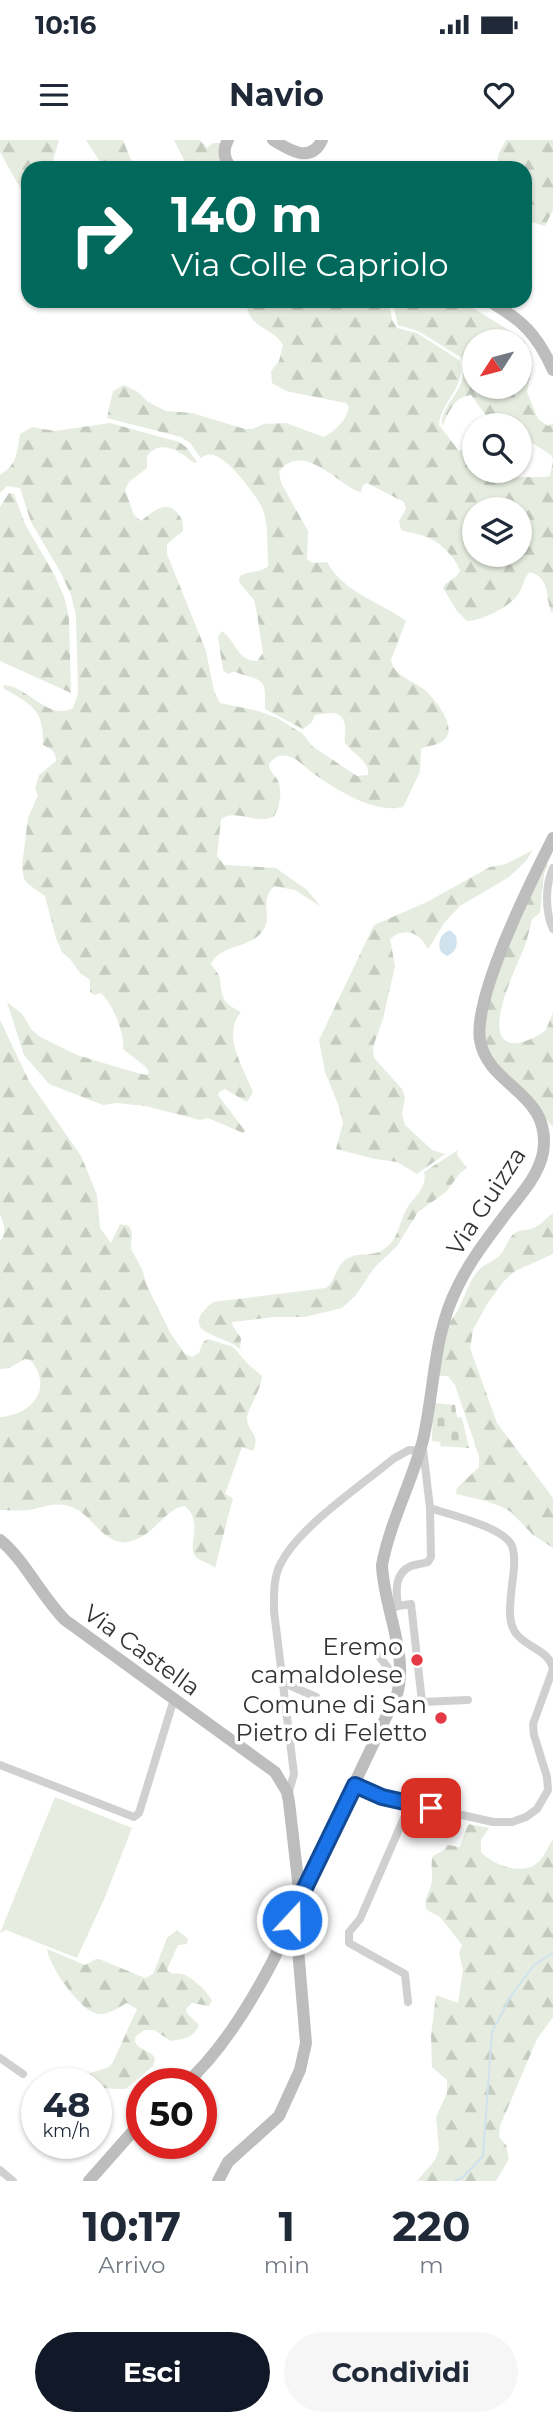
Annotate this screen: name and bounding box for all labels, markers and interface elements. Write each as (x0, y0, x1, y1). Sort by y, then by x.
text: 10:16 (35, 9, 96, 41)
text: Navio (229, 75, 324, 114)
icon: menu (35, 76, 73, 114)
icon: heart (480, 76, 518, 114)
text: 140 m (171, 185, 323, 244)
icon: right (56, 189, 147, 280)
text: Via Colle Capriolo (171, 245, 449, 284)
north arrow (462, 329, 532, 399)
map controls (462, 329, 532, 567)
button: search (462, 413, 532, 483)
button: layers (462, 497, 532, 567)
street label: Via Guizza (440, 1141, 532, 1261)
street label: Via Castella (78, 1598, 206, 1702)
place label: Eremo camaldolese (251, 1632, 403, 1689)
marker: Eremo camaldolese (409, 1652, 425, 1668)
place label: Comune di San Pietro di Feletto (235, 1690, 427, 1747)
marker: Comune di San Pietro di Feletto (433, 1710, 449, 1726)
pin (401, 1778, 461, 1838)
icon: arrive (412, 1789, 450, 1827)
position arrow (255, 1883, 329, 1957)
speed limit sign: 50 (126, 2068, 217, 2159)
text: 48 (43, 2083, 90, 2126)
text: km/h (42, 2120, 91, 2142)
text: 10:17 (83, 2200, 181, 2252)
text: 1 (278, 2200, 295, 2252)
text: 220 (392, 2200, 470, 2252)
text: Arrivo (98, 2251, 165, 2279)
text: min (264, 2251, 310, 2279)
text: m (419, 2251, 444, 2279)
button: Esci (35, 2332, 270, 2412)
button: Condividi (284, 2332, 518, 2412)

